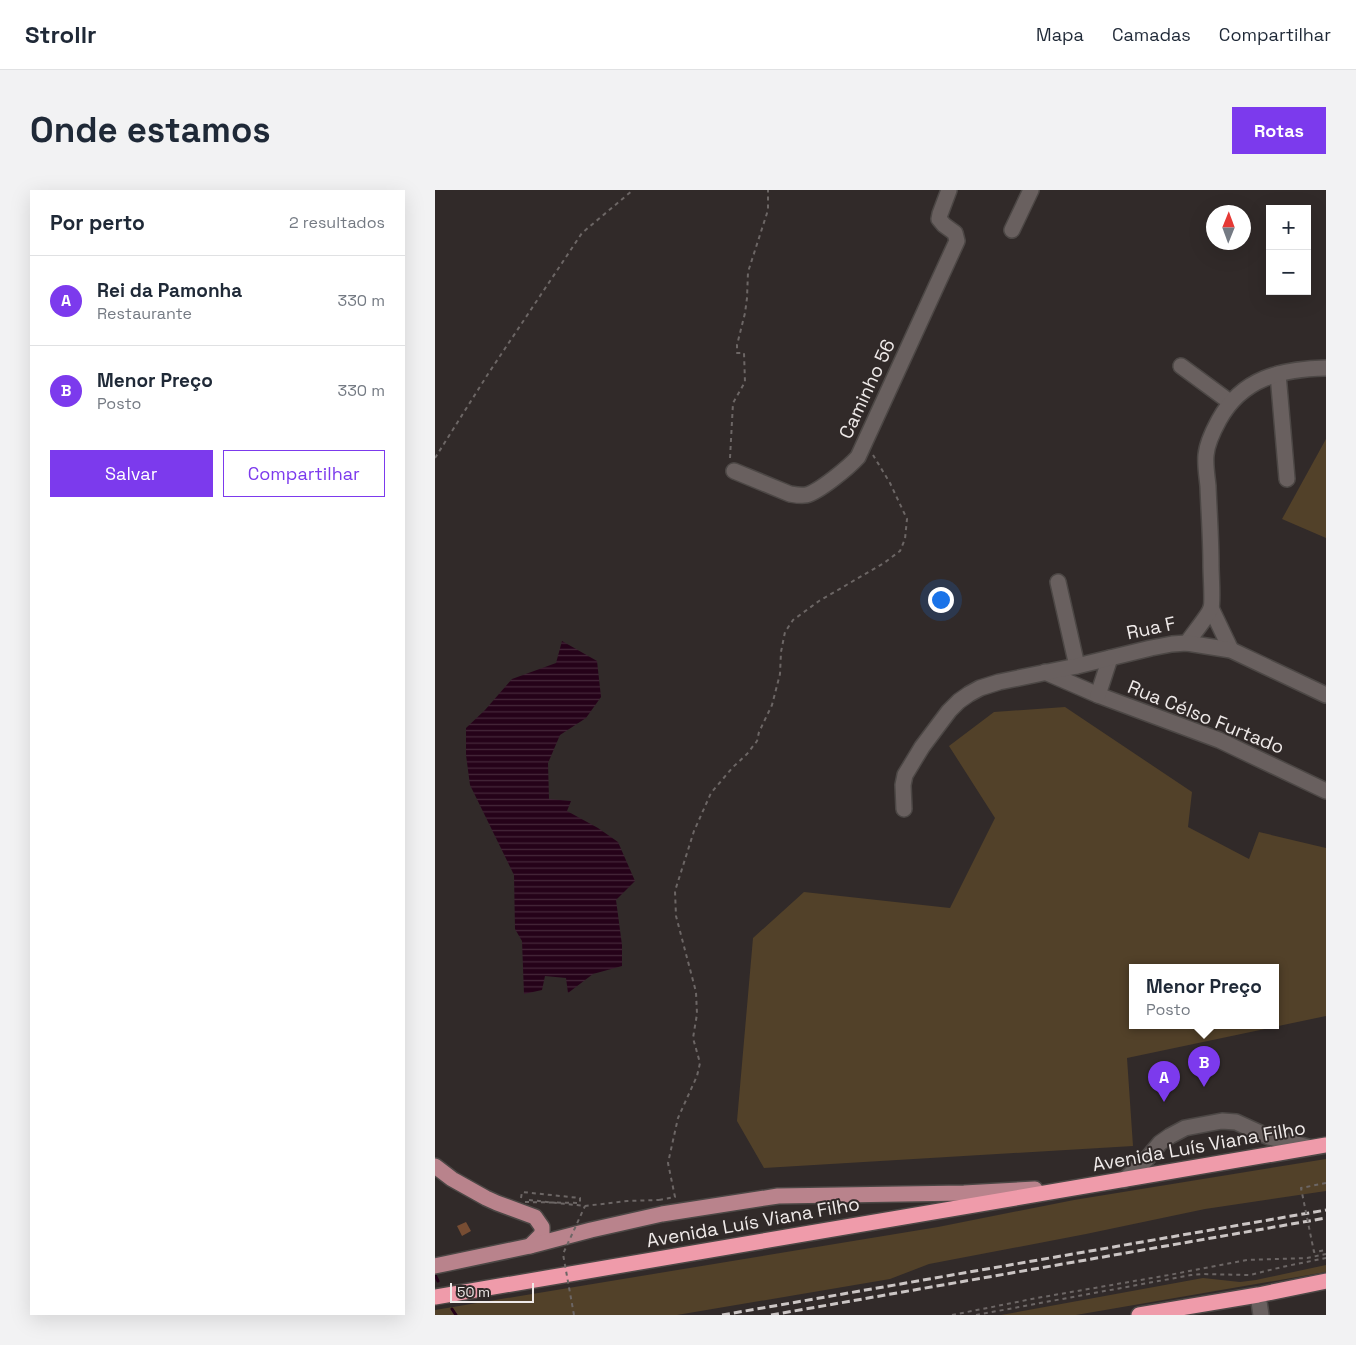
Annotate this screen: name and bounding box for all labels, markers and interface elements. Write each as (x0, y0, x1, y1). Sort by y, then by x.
text: Strollr (25, 19, 97, 50)
text: Mapa (1036, 23, 1084, 46)
text: Camadas (1112, 23, 1191, 46)
text: Compartilhar (1219, 23, 1331, 46)
button: Rotas (1232, 107, 1326, 154)
text: Onde estamos (30, 108, 271, 152)
north arrow (1206, 205, 1251, 250)
map controls (1266, 205, 1311, 295)
button: + (1266, 205, 1311, 250)
text: Por perto (50, 209, 145, 236)
text: 2 resultados (289, 212, 385, 233)
button: − (1266, 250, 1311, 295)
text: Rei da Pamonha (97, 278, 242, 303)
text: A (61, 290, 71, 311)
text: 330 m (338, 290, 385, 311)
text: Restaurante (97, 303, 192, 324)
street label: Caminho 56 (833, 335, 901, 443)
text: Menor Preço (97, 368, 213, 393)
text: B (61, 380, 71, 401)
text: 330 m (338, 380, 385, 401)
text: Posto (97, 393, 141, 414)
button: Salvar (50, 450, 213, 497)
button: Compartilhar (223, 450, 385, 497)
your location (928, 587, 954, 613)
street label: Rua F (1124, 611, 1178, 645)
street label: Rua Célso Furtado (1124, 674, 1288, 760)
popup (1129, 964, 1279, 1029)
text: Menor Preço (1146, 974, 1262, 999)
text: Posto (1146, 999, 1191, 1020)
pin: B (1188, 1046, 1220, 1087)
pin: A (1148, 1061, 1180, 1102)
street label: Avenida Luís Viana Filho (1090, 1115, 1308, 1177)
street label: Avenida Luís Viana Filho (644, 1191, 862, 1253)
scale bar (450, 1280, 534, 1303)
text: 50 m (457, 1283, 490, 1301)

